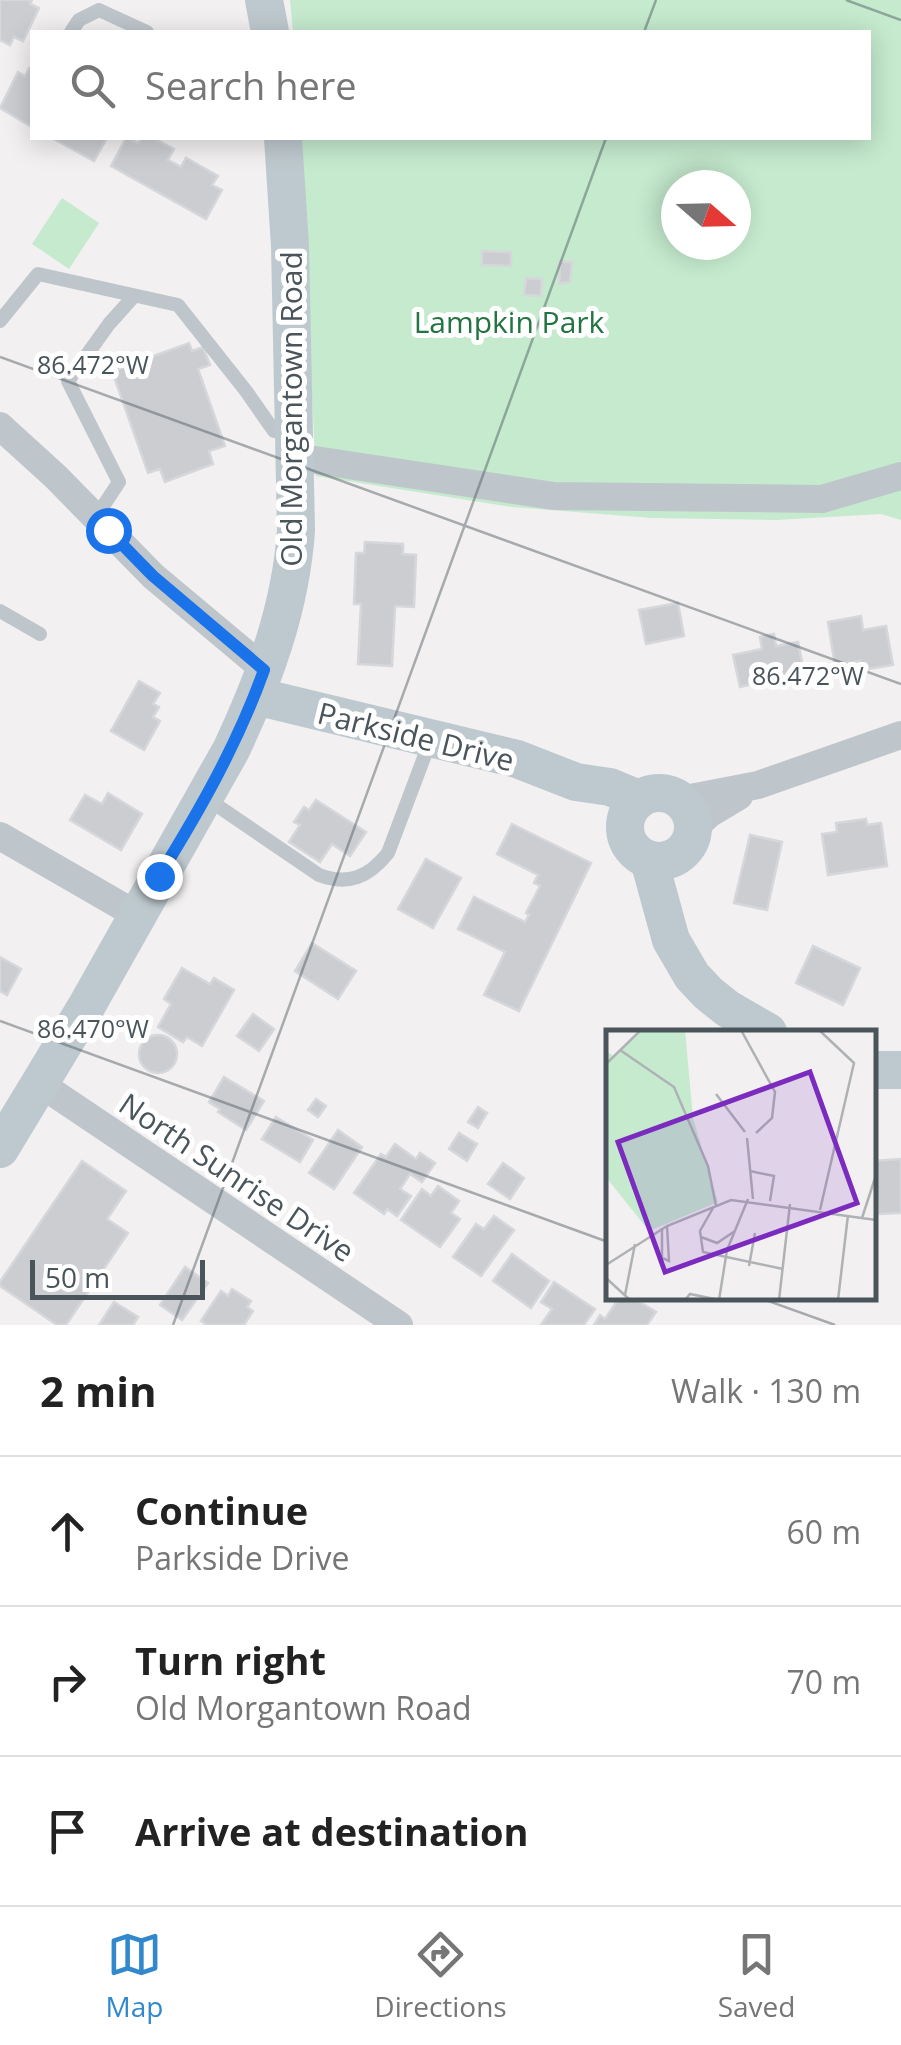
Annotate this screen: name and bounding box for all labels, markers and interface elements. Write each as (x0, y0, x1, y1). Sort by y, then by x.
search box (30, 30, 871, 140)
icon: search (65, 58, 120, 113)
text: Search here (145, 59, 357, 111)
north arrow (661, 170, 751, 260)
street label: Old Morgantown Road (270, 251, 311, 567)
park label: Lampkin Park (414, 301, 605, 342)
text: 86.472°W (37, 347, 149, 381)
route start (86, 508, 132, 554)
text: 86.472°W (752, 658, 864, 692)
street label: Parkside Drive (314, 692, 518, 780)
route end (137, 854, 183, 900)
text: 86.470°W (37, 1011, 149, 1045)
inset map (606, 1030, 876, 1300)
street label: North Sunrise Drive (111, 1083, 363, 1271)
scale bar (30, 1255, 205, 1300)
text: 50 m (45, 1258, 110, 1296)
text: 2 min (40, 1362, 157, 1419)
text: Walk · 130 m (671, 1369, 861, 1412)
text: Continue (135, 1484, 308, 1536)
icon: ahead (40, 1504, 95, 1559)
text: 60 m (786, 1510, 861, 1553)
text: Parkside Drive (135, 1536, 349, 1579)
text: Turn right (135, 1634, 326, 1686)
icon: right (40, 1654, 95, 1709)
text: 70 m (786, 1660, 861, 1703)
text: Old Morgantown Road (135, 1686, 472, 1729)
icon: arrive (40, 1804, 95, 1859)
text: Arrive at destination (135, 1805, 529, 1857)
tab: Map (105, 1927, 163, 2025)
tab: Directions (374, 1927, 507, 2025)
tab: Saved (718, 1927, 795, 2025)

